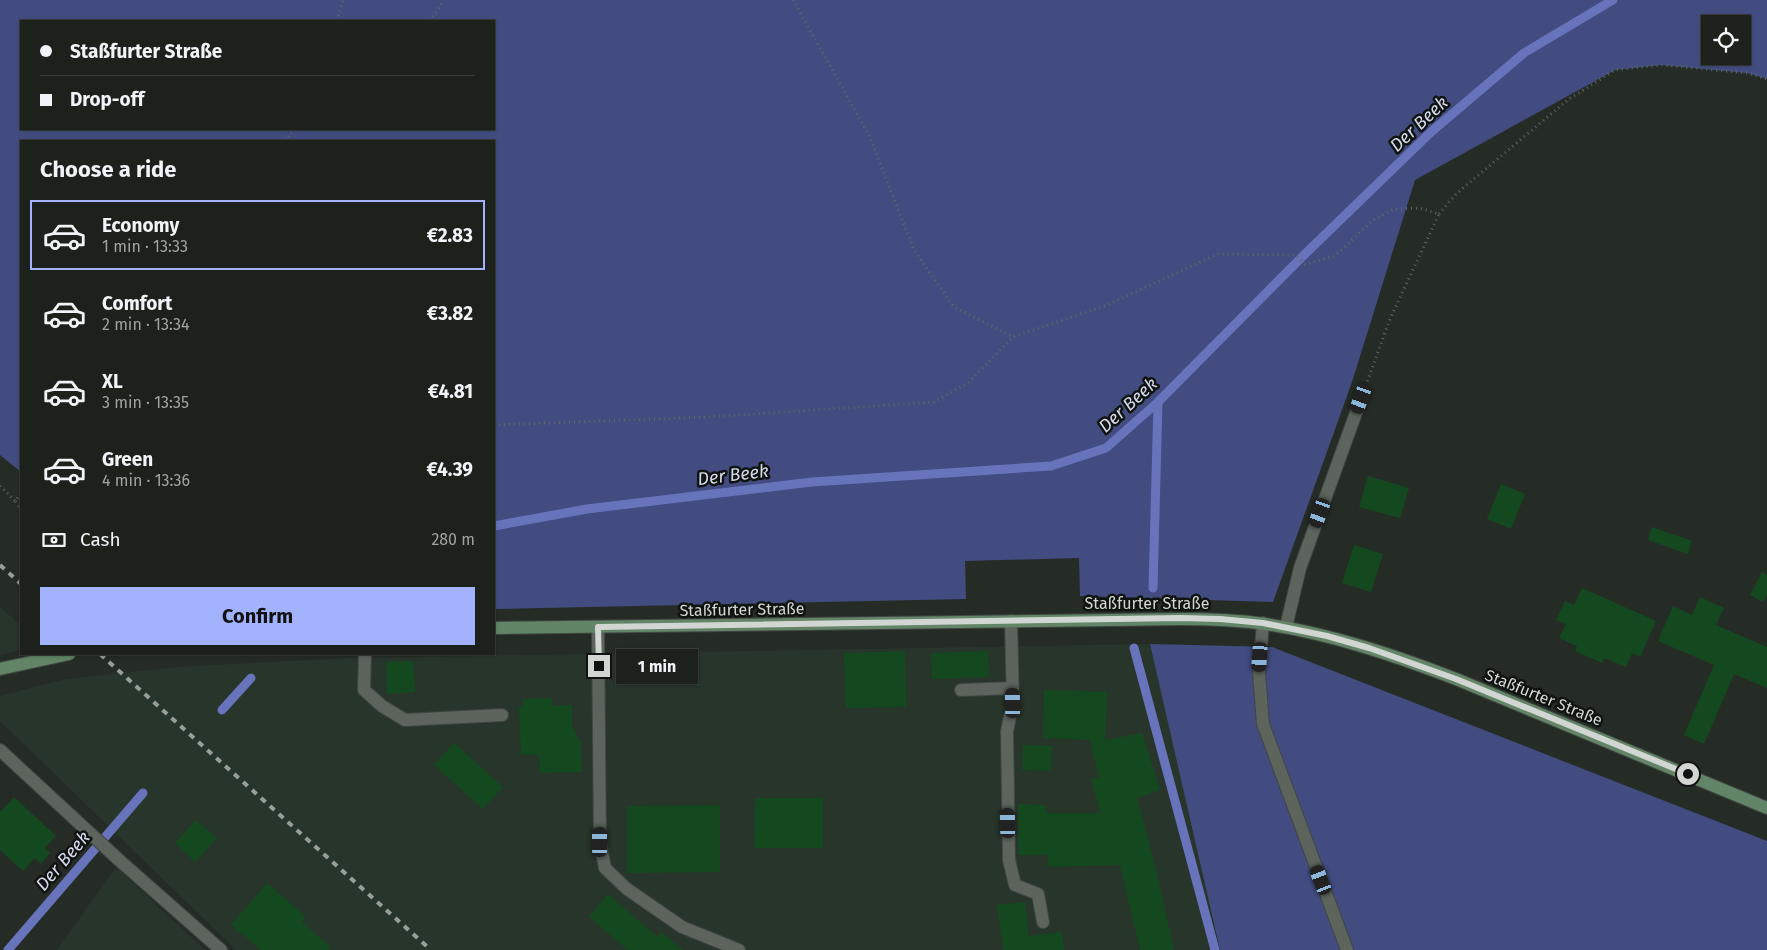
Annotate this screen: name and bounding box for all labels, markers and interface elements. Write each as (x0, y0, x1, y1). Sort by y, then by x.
map controls (1701, 15, 1751, 65)
button: locate (1701, 15, 1751, 65)
text: Staßfurter Straße (70, 40, 222, 63)
text: Drop-off (70, 88, 144, 111)
water label: Der Beek (1385, 91, 1453, 156)
text: Choose a ride (40, 156, 176, 183)
icon: car (42, 213, 87, 258)
text: Economy (102, 214, 179, 237)
text: €2.83 (427, 224, 473, 247)
text: 1 min · 13:33 (102, 237, 188, 256)
icon: car (42, 291, 87, 336)
text: Comfort (102, 292, 172, 315)
text: €3.82 (427, 302, 473, 325)
text: 2 min · 13:34 (102, 315, 189, 334)
icon: car (42, 369, 87, 414)
text: XL (102, 370, 123, 393)
water label: Der Beek (1094, 373, 1162, 437)
text: €4.81 (428, 380, 473, 403)
car (1348, 382, 1373, 416)
text: 3 min · 13:35 (102, 393, 189, 412)
icon: car (42, 447, 87, 492)
text: Green (102, 448, 153, 471)
text: €4.39 (426, 458, 473, 481)
water label: Der Beek (696, 460, 770, 490)
text: 4 min · 13:36 (102, 471, 190, 490)
car (1307, 496, 1332, 530)
icon: cash (40, 526, 68, 554)
text: Cash (80, 528, 121, 551)
text: 280 m (431, 530, 475, 549)
button: Confirm (40, 587, 475, 645)
street label: Staßfurter Straße (1085, 594, 1209, 613)
street label: Staßfurter Straße (679, 599, 805, 620)
car (1251, 642, 1268, 672)
callout: 1 min (616, 648, 699, 684)
route end (588, 655, 610, 677)
text: 1 min (638, 657, 676, 676)
street label: Staßfurter Straße (1482, 665, 1605, 730)
car (1005, 688, 1020, 718)
route start (1677, 763, 1699, 785)
car (1000, 808, 1015, 838)
water label: Der Beek (31, 827, 95, 895)
car (592, 827, 607, 857)
car (1308, 863, 1333, 897)

